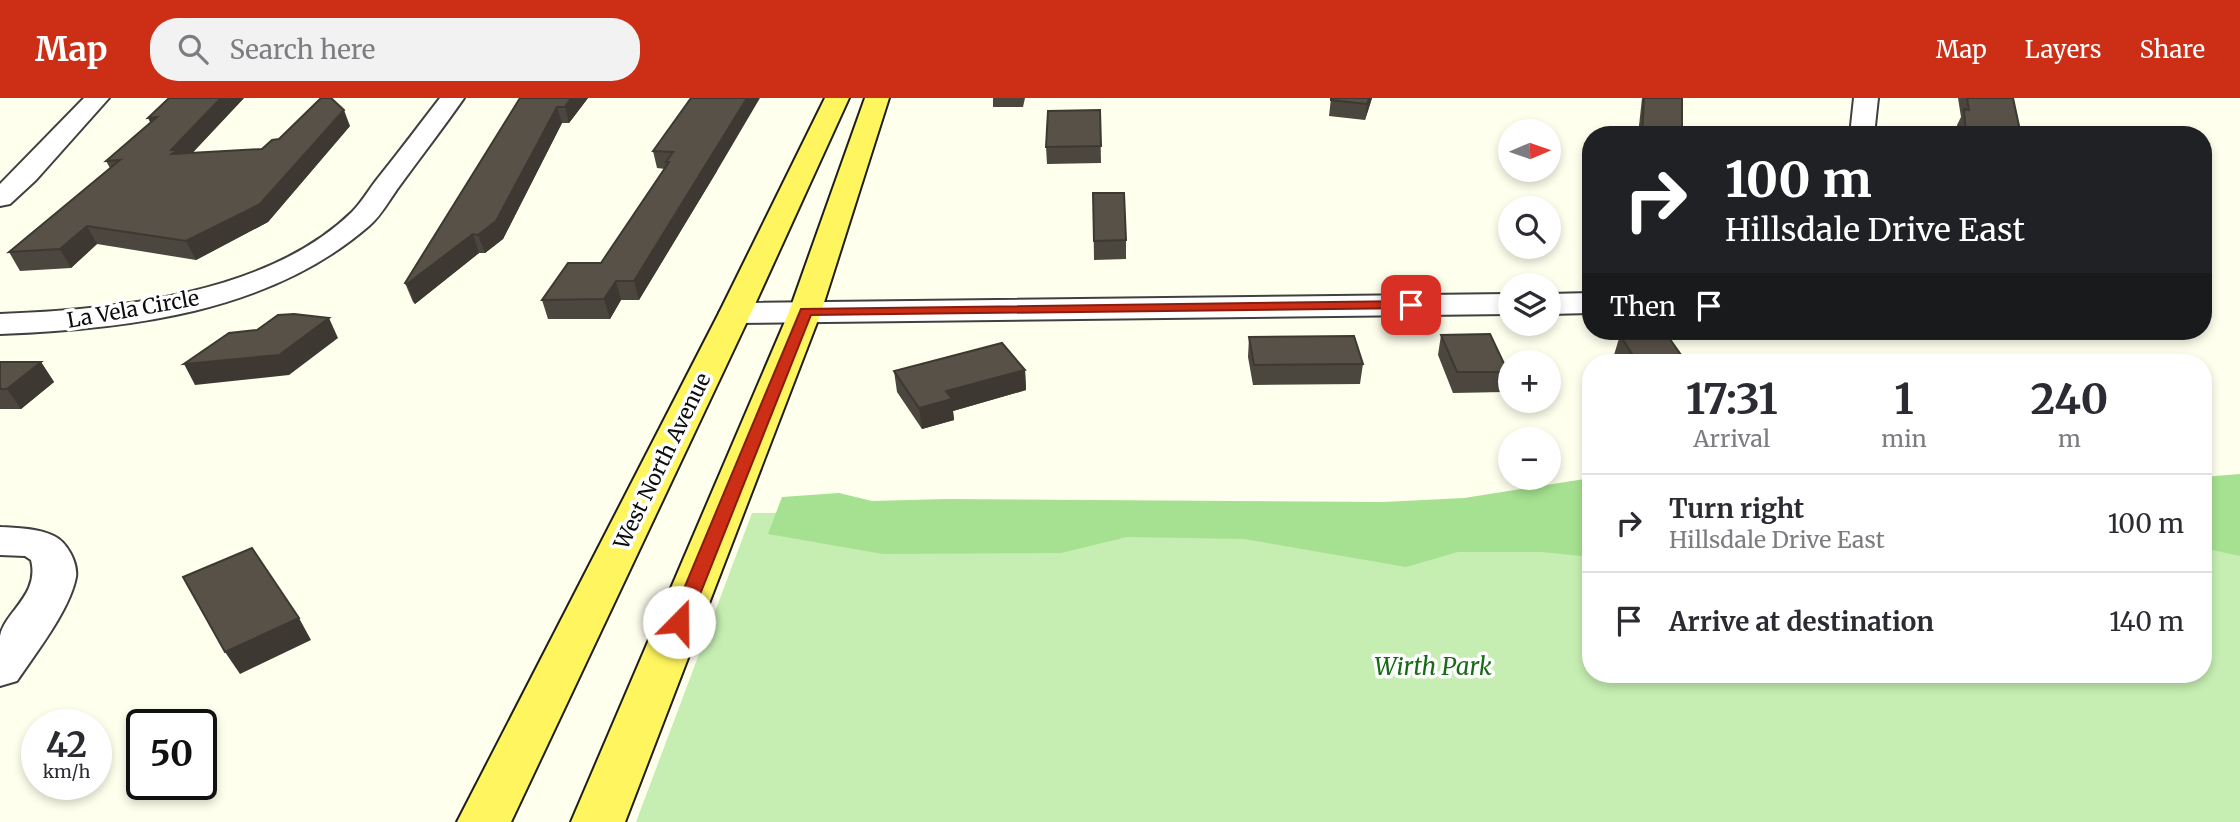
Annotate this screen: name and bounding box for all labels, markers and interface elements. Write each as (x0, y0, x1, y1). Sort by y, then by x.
search box (150, 18, 640, 81)
text: Map (35, 29, 108, 70)
icon: search (174, 30, 212, 68)
text: Search here (230, 33, 375, 66)
text: Map (1936, 34, 1987, 65)
text: Layers (2025, 34, 2101, 65)
text: Share (2139, 34, 2205, 65)
north arrow (1498, 119, 1561, 182)
map controls (1498, 119, 1561, 490)
text: 100 m (1725, 149, 1872, 210)
icon: right (1610, 154, 1701, 245)
button: search (1498, 196, 1561, 259)
text: Hillsdale Drive East (1725, 210, 2025, 250)
button: layers (1498, 273, 1561, 336)
pin (1381, 275, 1441, 335)
street label: La Vela Circle (65, 284, 201, 334)
icon: arrive (1392, 286, 1430, 324)
icon: arrive (1690, 287, 1728, 325)
text: Then (1610, 290, 1676, 323)
button: + (1498, 350, 1561, 413)
street label: West North Avenue (607, 368, 716, 555)
text: 17:31 (1686, 373, 1778, 425)
text: 1 (1894, 373, 1914, 425)
text: 240 (2030, 373, 2108, 425)
text: Arrival (1693, 424, 1770, 453)
text: min (1881, 424, 1927, 453)
text: m (2058, 424, 2081, 453)
button: − (1498, 427, 1561, 490)
text: Turn right (1669, 492, 1804, 525)
icon: right (1610, 504, 1648, 542)
text: 100 m (2108, 507, 2184, 540)
text: Hillsdale Drive East (1669, 525, 1885, 554)
position arrow (642, 585, 716, 659)
icon: arrive (1610, 602, 1648, 640)
text: Arrive at destination (1669, 605, 1934, 638)
text: 140 m (2109, 605, 2184, 638)
park label: Wirth Park (1374, 651, 1492, 682)
speed limit sign: 50 (126, 709, 217, 800)
text: 42 (46, 723, 87, 767)
text: km/h (43, 760, 90, 783)

